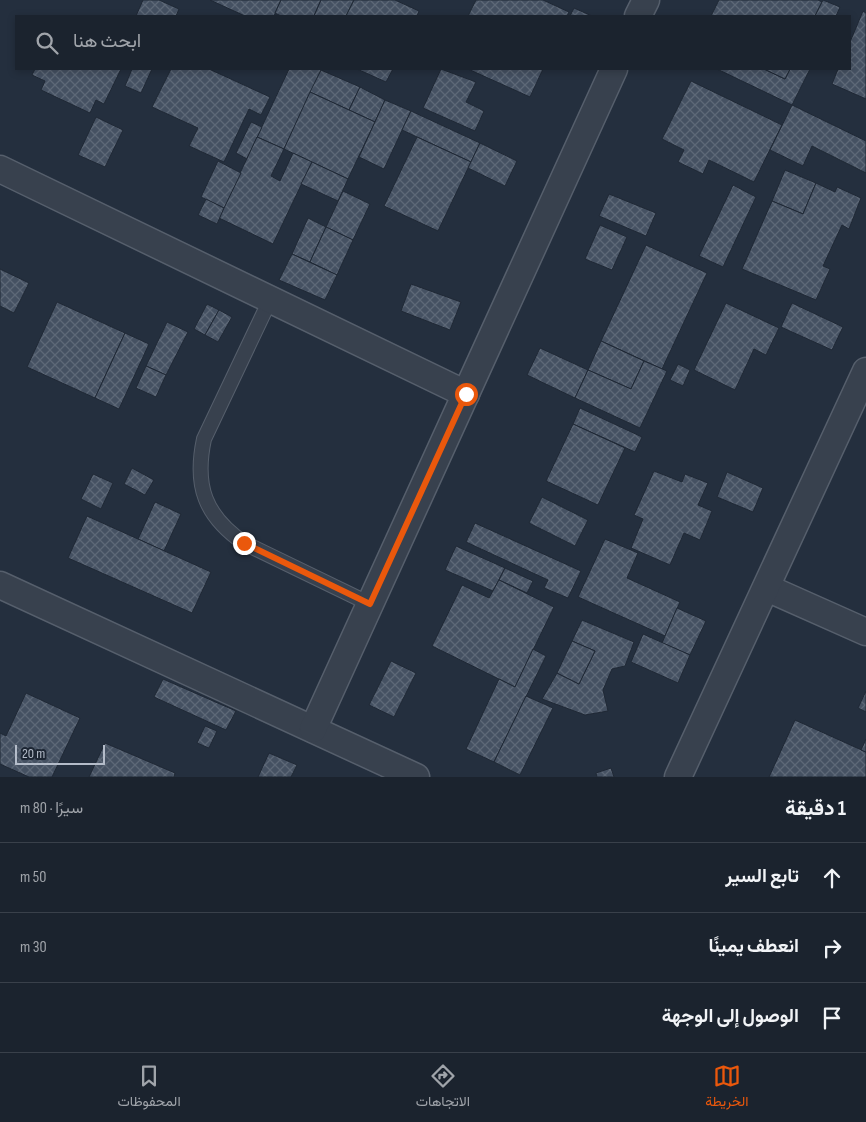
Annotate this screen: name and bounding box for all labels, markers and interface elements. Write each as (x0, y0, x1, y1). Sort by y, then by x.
search box (15, 15, 851, 70)
icon: search (33, 29, 61, 57)
text: ابحث هنا (73, 30, 141, 53)
route start (455, 383, 478, 406)
route end (233, 532, 256, 555)
scale bar (15, 742, 105, 765)
text: 20 m (22, 745, 45, 762)
text: 1 دقيقة (785, 796, 846, 821)
text: سيرًا · 80 m (20, 799, 83, 818)
icon: ahead (818, 864, 846, 892)
text: تابع السير (725, 865, 799, 888)
text: 50 m (20, 868, 46, 887)
icon: right (818, 934, 846, 962)
text: انعطف يمينًا (708, 935, 799, 958)
text: 30 m (20, 938, 47, 957)
icon: arrive (818, 1004, 846, 1032)
text: الوصول إلى الوجهة (662, 1005, 799, 1028)
tab: المحفوظات (118, 1062, 181, 1114)
tab: الاتجاهات (416, 1062, 470, 1114)
tab: الخريطة (705, 1062, 748, 1114)

